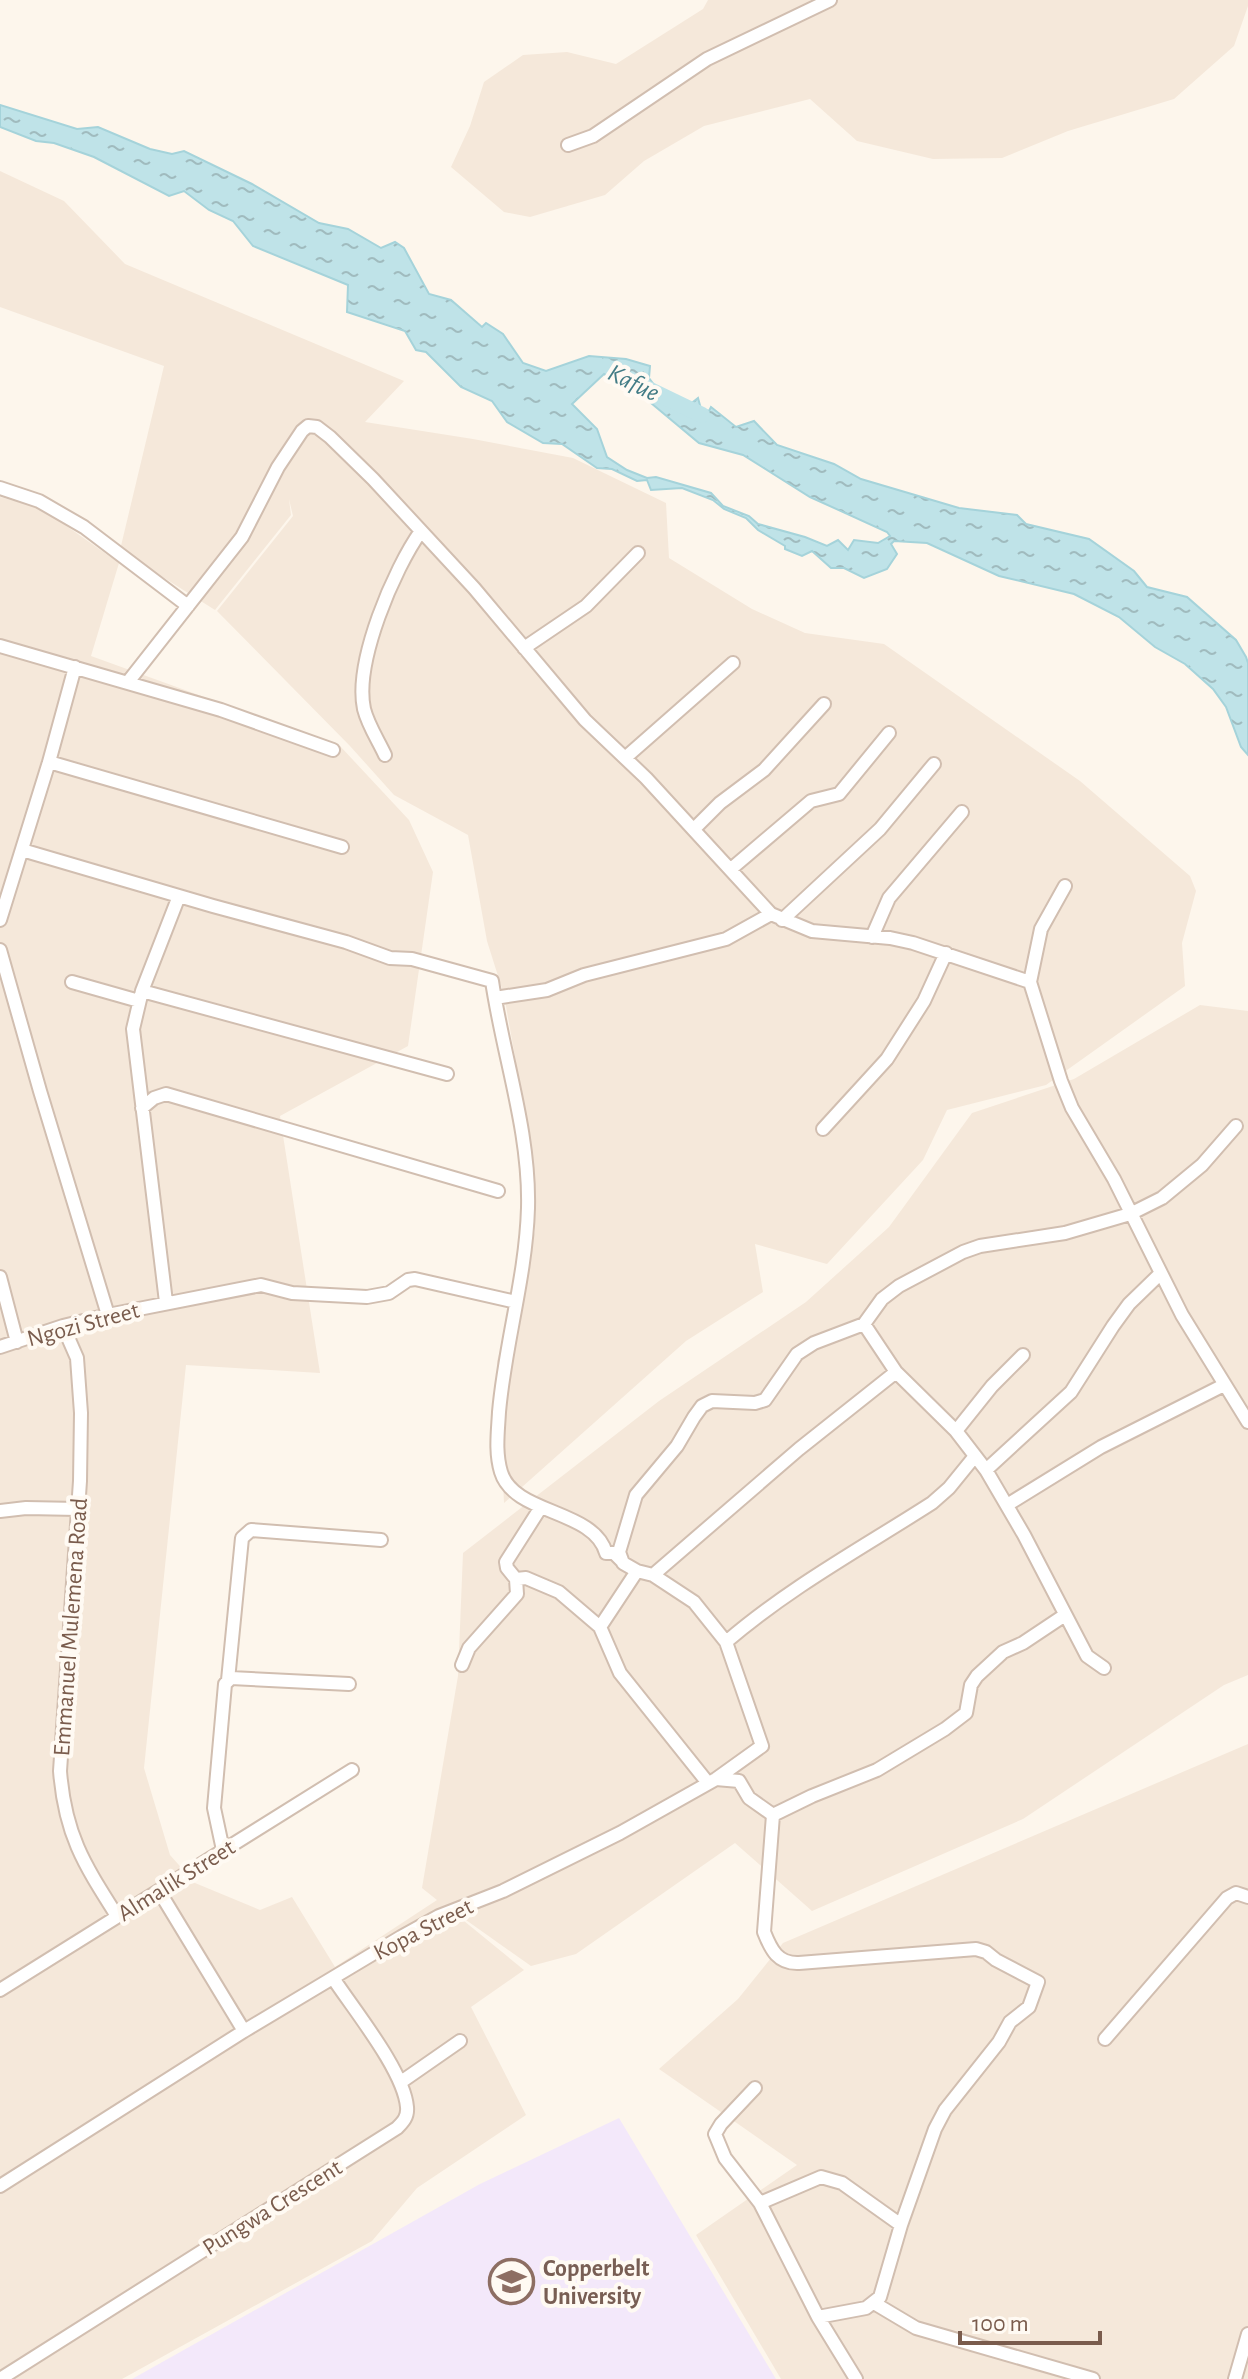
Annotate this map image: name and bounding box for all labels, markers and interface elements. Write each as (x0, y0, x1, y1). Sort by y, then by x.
water label: Kafue (604, 359, 663, 406)
street label: Ngozi Street (25, 1298, 142, 1351)
street label: Emmanuel Mulemena Road (50, 1497, 92, 1757)
street label: Almalik Street (114, 1835, 240, 1926)
street label: Kopa Street (370, 1895, 477, 1965)
street label: Pungwa Crescent (199, 2155, 347, 2260)
place label: Copperbelt University (543, 2257, 649, 2309)
school or university icon: Copperbelt University (488, 2258, 536, 2306)
scale bar (960, 2295, 1100, 2345)
text: 100 m (972, 2312, 1029, 2336)

